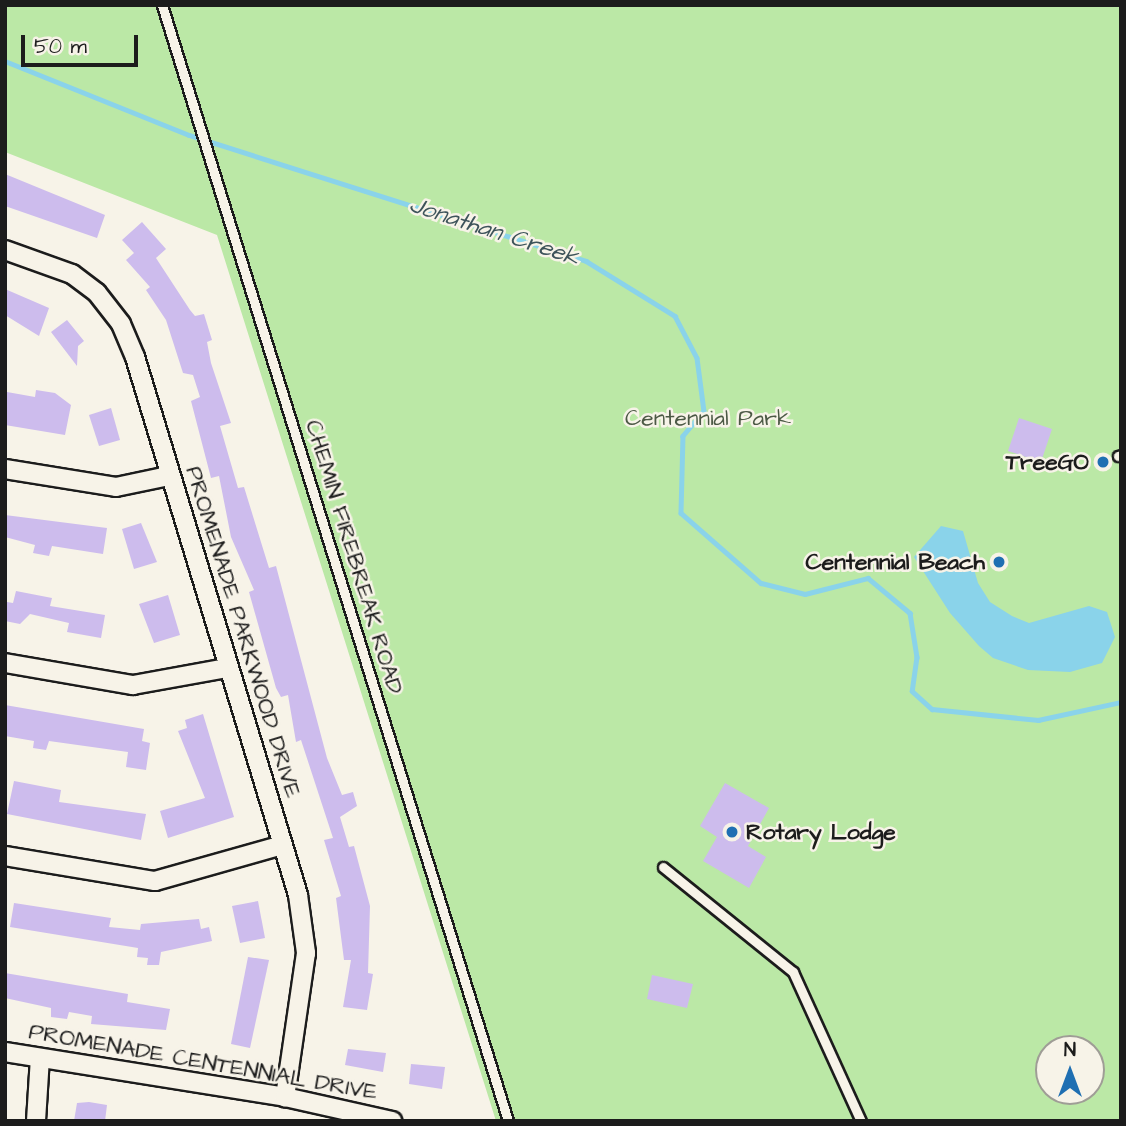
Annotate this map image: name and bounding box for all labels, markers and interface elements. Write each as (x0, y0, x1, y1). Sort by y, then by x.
scale bar (24, 21, 142, 65)
text: 50 m (34, 32, 87, 61)
water label: Jonathan Creek (405, 191, 583, 273)
park label: Centennial Park (625, 404, 791, 432)
street label: CHEMIN FIREBREAK ROAD (299, 417, 409, 697)
place label: TreeGO (1006, 448, 1089, 476)
marker: TreeGO (1095, 454, 1111, 470)
street label: PROMENADE PARKWOOD DRIVE (179, 463, 307, 801)
place label: Centennial Beach (806, 548, 985, 576)
marker: Centennial Beach (991, 554, 1007, 570)
place label: Rotary Lodge (746, 818, 896, 846)
marker: Rotary Lodge (724, 824, 740, 840)
street label: PROMENADE CENTENNIAL DRIVE (27, 1018, 379, 1106)
north arrow (1035, 1035, 1105, 1105)
text: N (1064, 1037, 1076, 1064)

